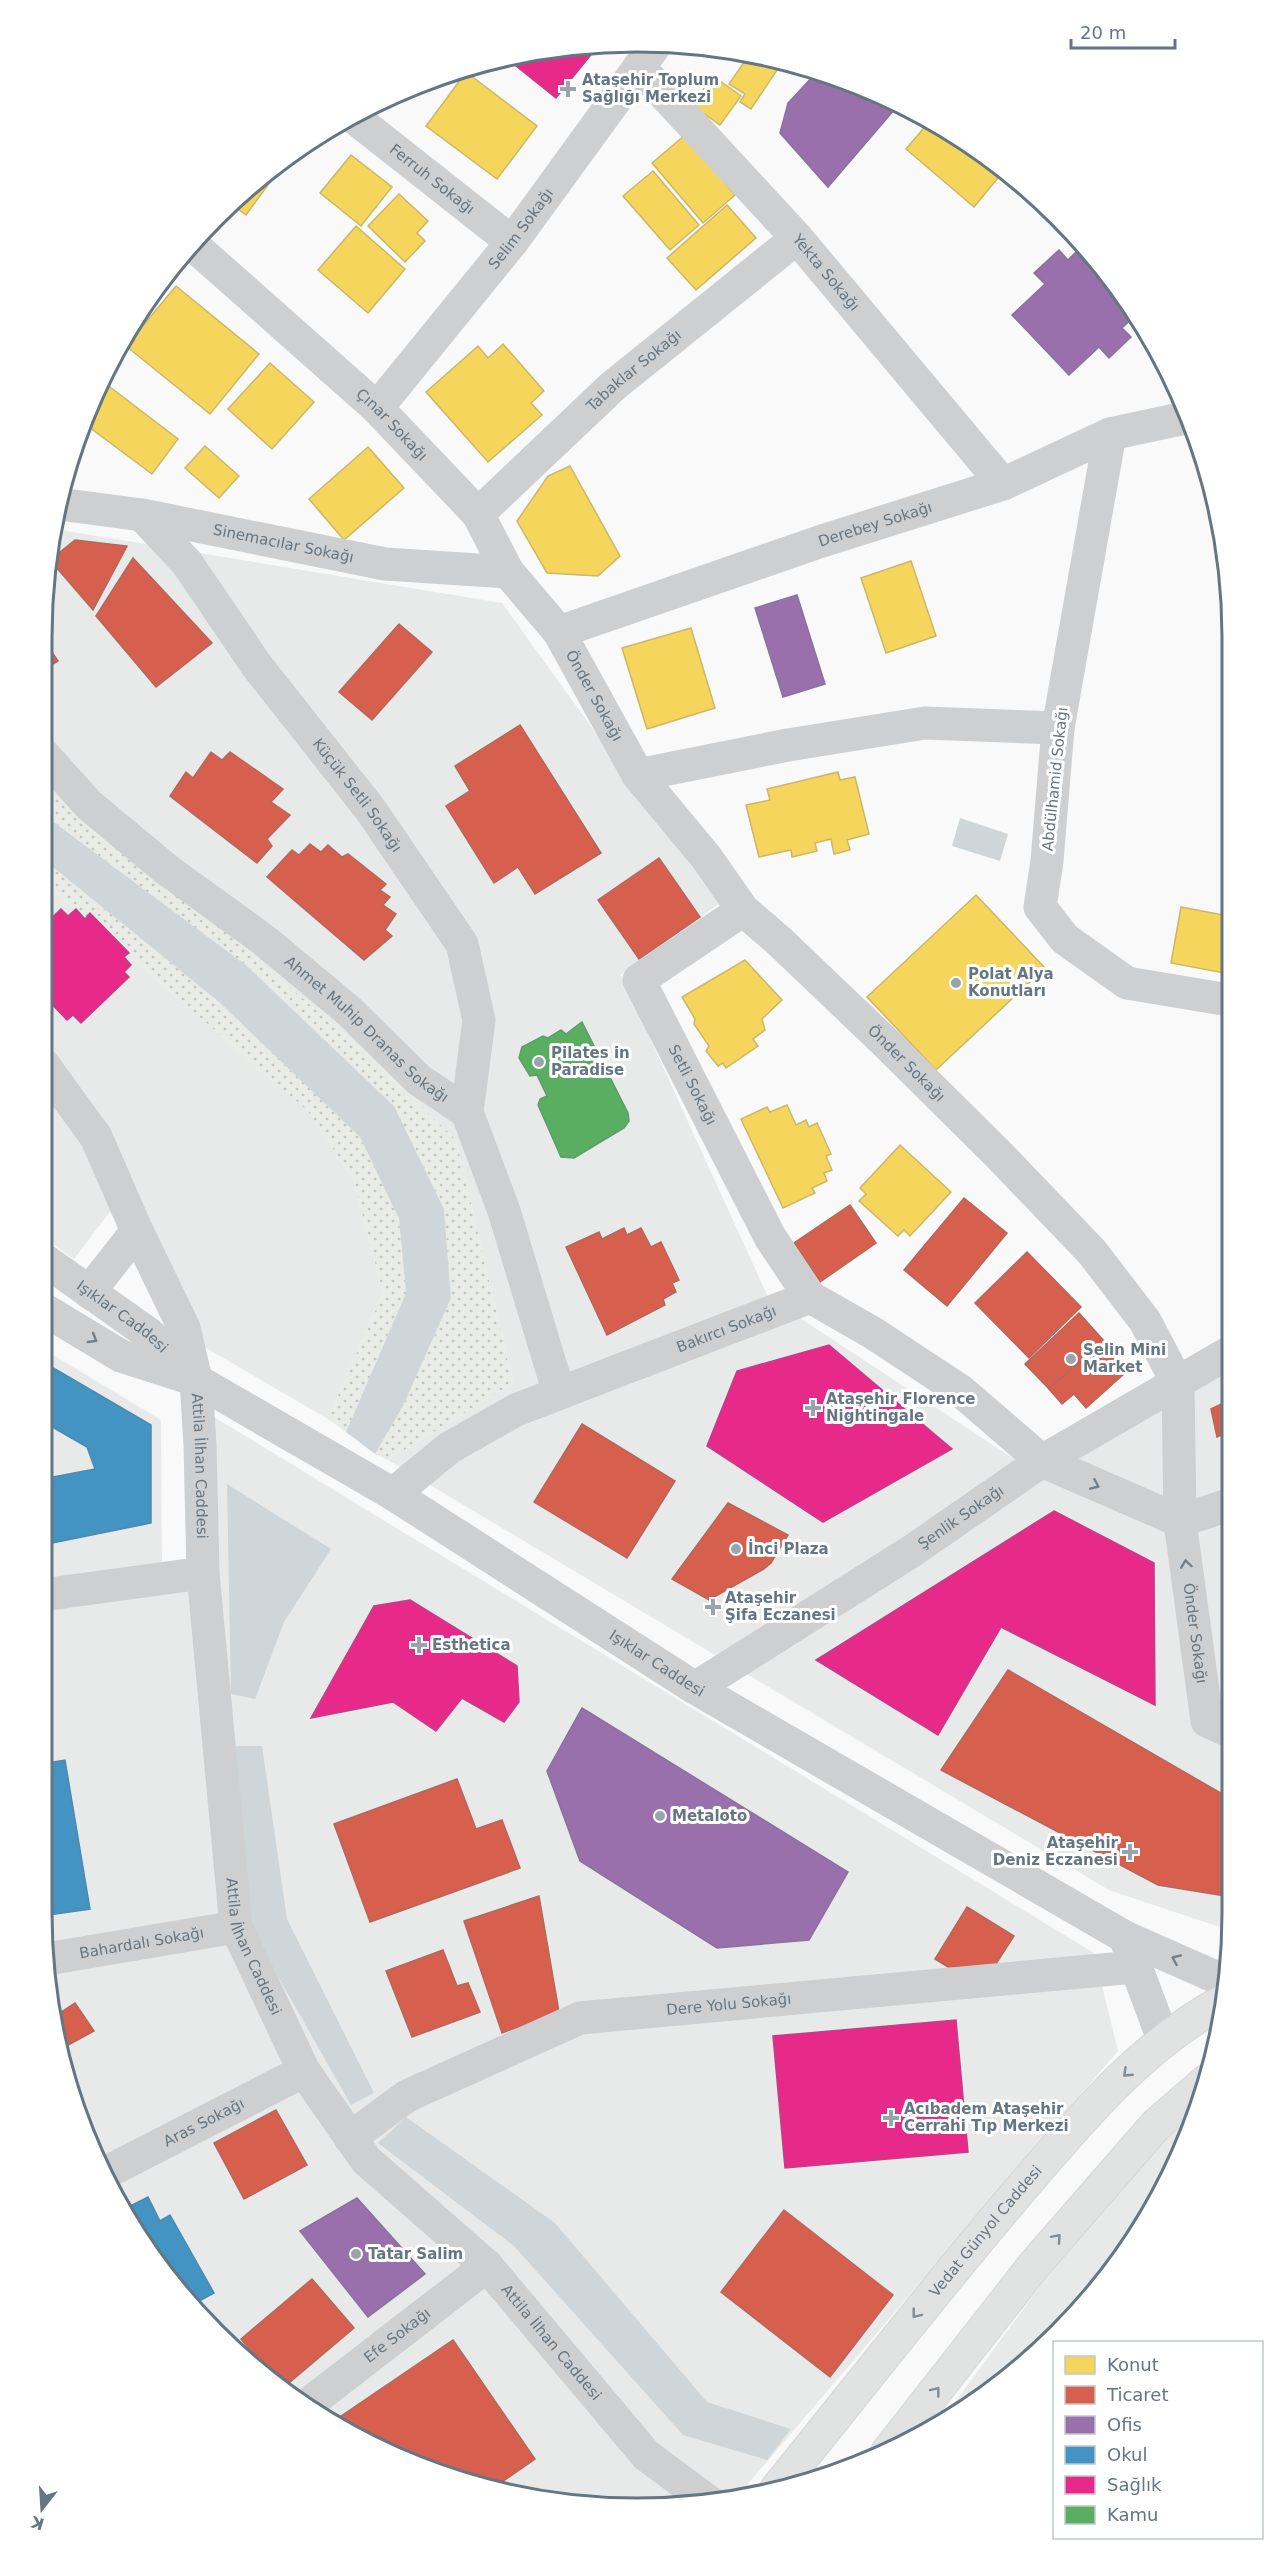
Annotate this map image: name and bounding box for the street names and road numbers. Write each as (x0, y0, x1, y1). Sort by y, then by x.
street label: Ferruh Sokağı (386, 140, 478, 218)
street label: Selim Sokağı (485, 185, 557, 273)
street label: Yekta Sokağı (788, 230, 863, 315)
street label: Tabaklar Sokağı (582, 326, 685, 416)
street label: Çınar Sokağı (352, 385, 431, 464)
street label: Derebey Sokağı (816, 498, 934, 551)
street label: Sinemacılar Sokağı (212, 521, 355, 566)
street label: Önder Sokağı (562, 647, 626, 744)
street label: Abdülhamid Sokağı (1038, 706, 1072, 852)
street label: Küçük Setli Sokağı (309, 735, 406, 856)
street label: Ahmet Muhip Dranas Sokağı (281, 952, 452, 1106)
street label: Önder Sokağı (864, 1021, 949, 1105)
street label: Setli Sokağı (664, 1042, 720, 1128)
street label: Işıklar Caddesi (73, 1277, 172, 1356)
street label: Bakırcı Sokağı (674, 1302, 779, 1356)
street label: Attila İlhan Caddesi (188, 1393, 211, 1539)
street label: Şenlik Sokağı (915, 1481, 1007, 1553)
street label: Önder Sokağı (1179, 1582, 1211, 1685)
street label: Işıklar Caddesi (606, 1626, 708, 1700)
street label: Attila İlhan Caddesi (222, 1877, 285, 2018)
street label: Bahardalı Sokağı (78, 1924, 205, 1962)
street label: Dere Yolu Sokağı (665, 1990, 792, 2019)
street label: Aras Sokağı (160, 2094, 247, 2151)
street label: Vedat Günyol Caddesi (926, 2162, 1046, 2300)
street label: Attila İlhan Caddesi (497, 2281, 605, 2404)
street label: Efe Sokağı (361, 2304, 434, 2367)

